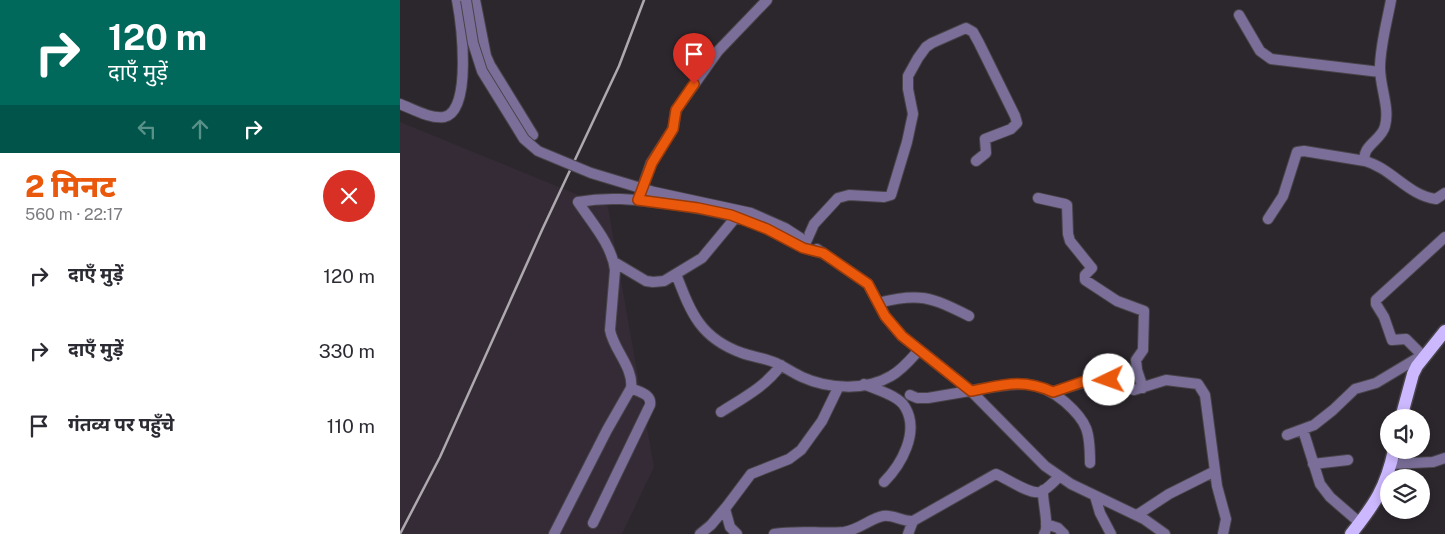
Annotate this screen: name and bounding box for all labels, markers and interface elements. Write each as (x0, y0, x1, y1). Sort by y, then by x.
text: 120 m (108, 17, 207, 58)
icon: right (25, 20, 90, 85)
pin (673, 33, 715, 84)
icon: arrive (680, 40, 708, 68)
text: दाएँ मुड़ें (108, 59, 168, 85)
icon: left (133, 115, 161, 143)
icon: ahead (186, 115, 214, 143)
icon: right (239, 115, 267, 143)
text: 2 मिनट (25, 168, 116, 204)
button: close (323, 170, 375, 222)
text: 560 m · 22:17 (25, 205, 123, 224)
icon: right (25, 262, 53, 290)
text: दाएँ मुड़ें (68, 263, 123, 285)
text: 120 m (323, 265, 375, 287)
icon: right (25, 337, 53, 365)
text: दाएँ मुड़ें (68, 338, 123, 360)
text: 330 m (319, 340, 375, 362)
position arrow (1082, 353, 1134, 405)
map controls (1380, 409, 1430, 519)
button: sound (1380, 409, 1430, 459)
icon: arrive (25, 412, 53, 440)
text: गंतव्य पर पहुँचे (68, 413, 174, 435)
text: 110 m (327, 415, 375, 437)
button: layers (1380, 469, 1430, 519)

